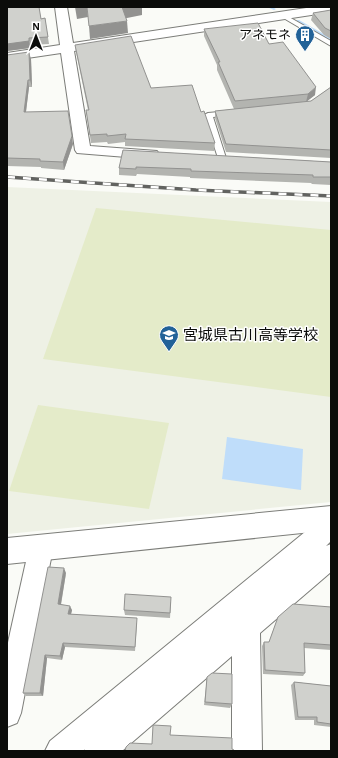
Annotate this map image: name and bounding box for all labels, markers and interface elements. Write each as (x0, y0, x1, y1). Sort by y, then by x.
north arrow (16, 16, 56, 56)
text: N (32, 21, 40, 32)
building icon: アネモネ (294, 24, 316, 52)
place label: アネモネ (239, 29, 291, 42)
school or university icon: 宮城県古川高等学校 (158, 324, 180, 352)
place label: 宮城県古川高等学校 (183, 327, 318, 343)

